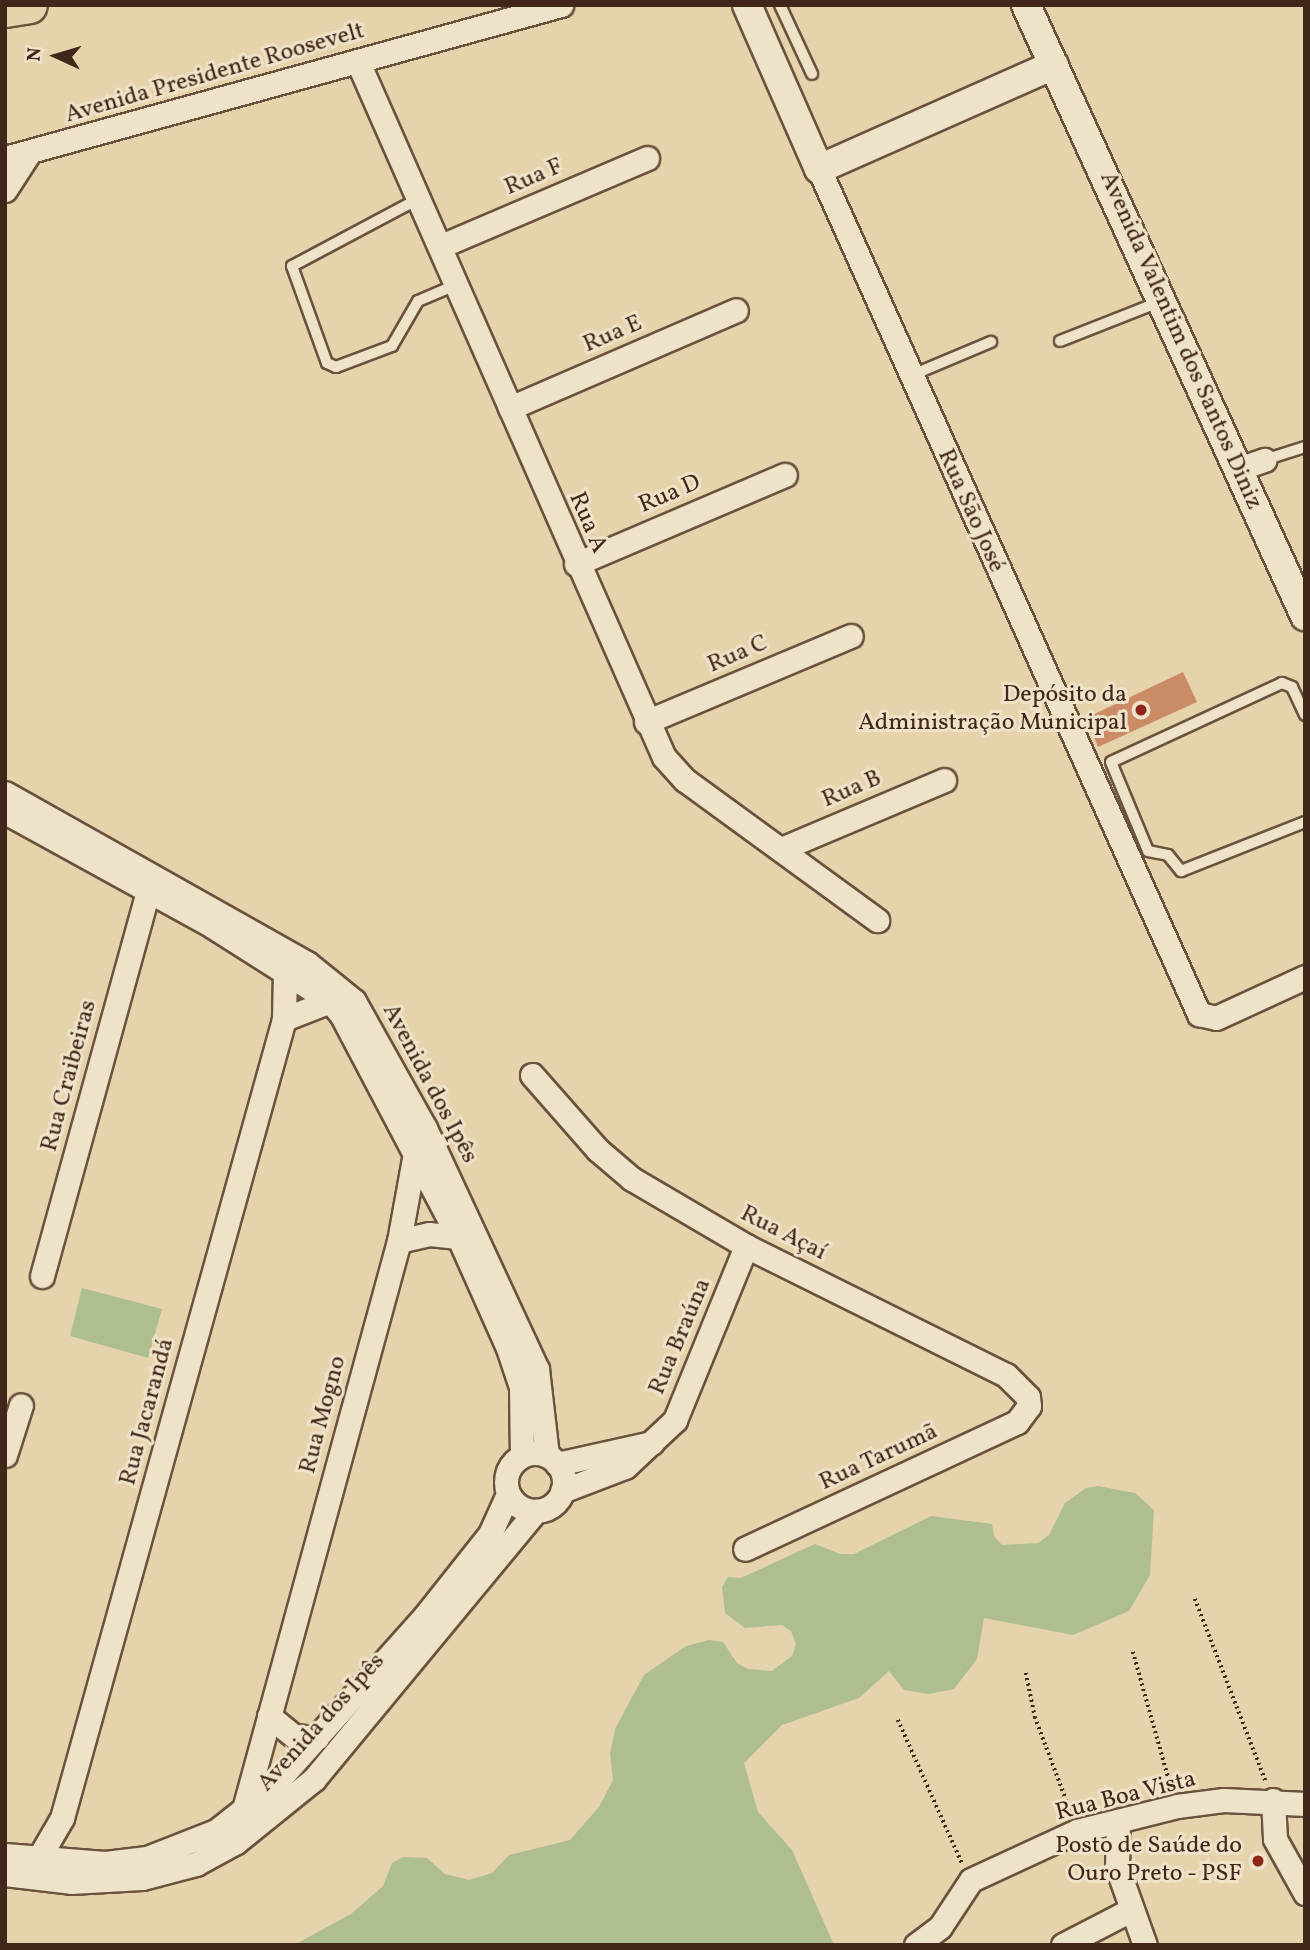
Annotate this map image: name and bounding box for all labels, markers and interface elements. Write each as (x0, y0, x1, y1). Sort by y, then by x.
street label: Avenida Presidente Roosevelt (62, 17, 368, 131)
north arrow (21, 21, 91, 91)
text: N (22, 47, 49, 62)
street label: Rua F (501, 153, 567, 203)
street label: Avenida Valentim dos Santos Diniz (1092, 167, 1268, 515)
street label: Rua E (579, 310, 647, 360)
street label: Rua São José (930, 445, 1010, 577)
street label: Rua D (635, 469, 705, 521)
street label: Rua A (561, 488, 613, 558)
street label: Rua C (704, 630, 772, 680)
place label: Depósito da Administração Municipal (858, 682, 1127, 738)
marker: Depósito da Administração Municipal (1133, 702, 1149, 718)
street label: Rua B (818, 765, 886, 815)
street label: Rua Craibeiras (36, 997, 104, 1155)
street label: Avenida dos Ipês (375, 999, 483, 1169)
street label: Rua Açaí (735, 1200, 831, 1268)
street label: Rua Braúna (644, 1275, 718, 1399)
street label: Rua Jacarandá (115, 1335, 181, 1489)
street label: Rua Mogno (294, 1353, 354, 1477)
street label: Rua Tarumã (815, 1418, 943, 1498)
street label: Avenida dos Ipês (252, 1648, 392, 1798)
street label: Rua Boa Vista (1053, 1766, 1199, 1828)
place label: Posto de Saúde do Ouro Preto - PSF (1055, 1833, 1242, 1889)
marker: Posto de Saúde do Ouro Preto - PSF (1248, 1851, 1268, 1871)

